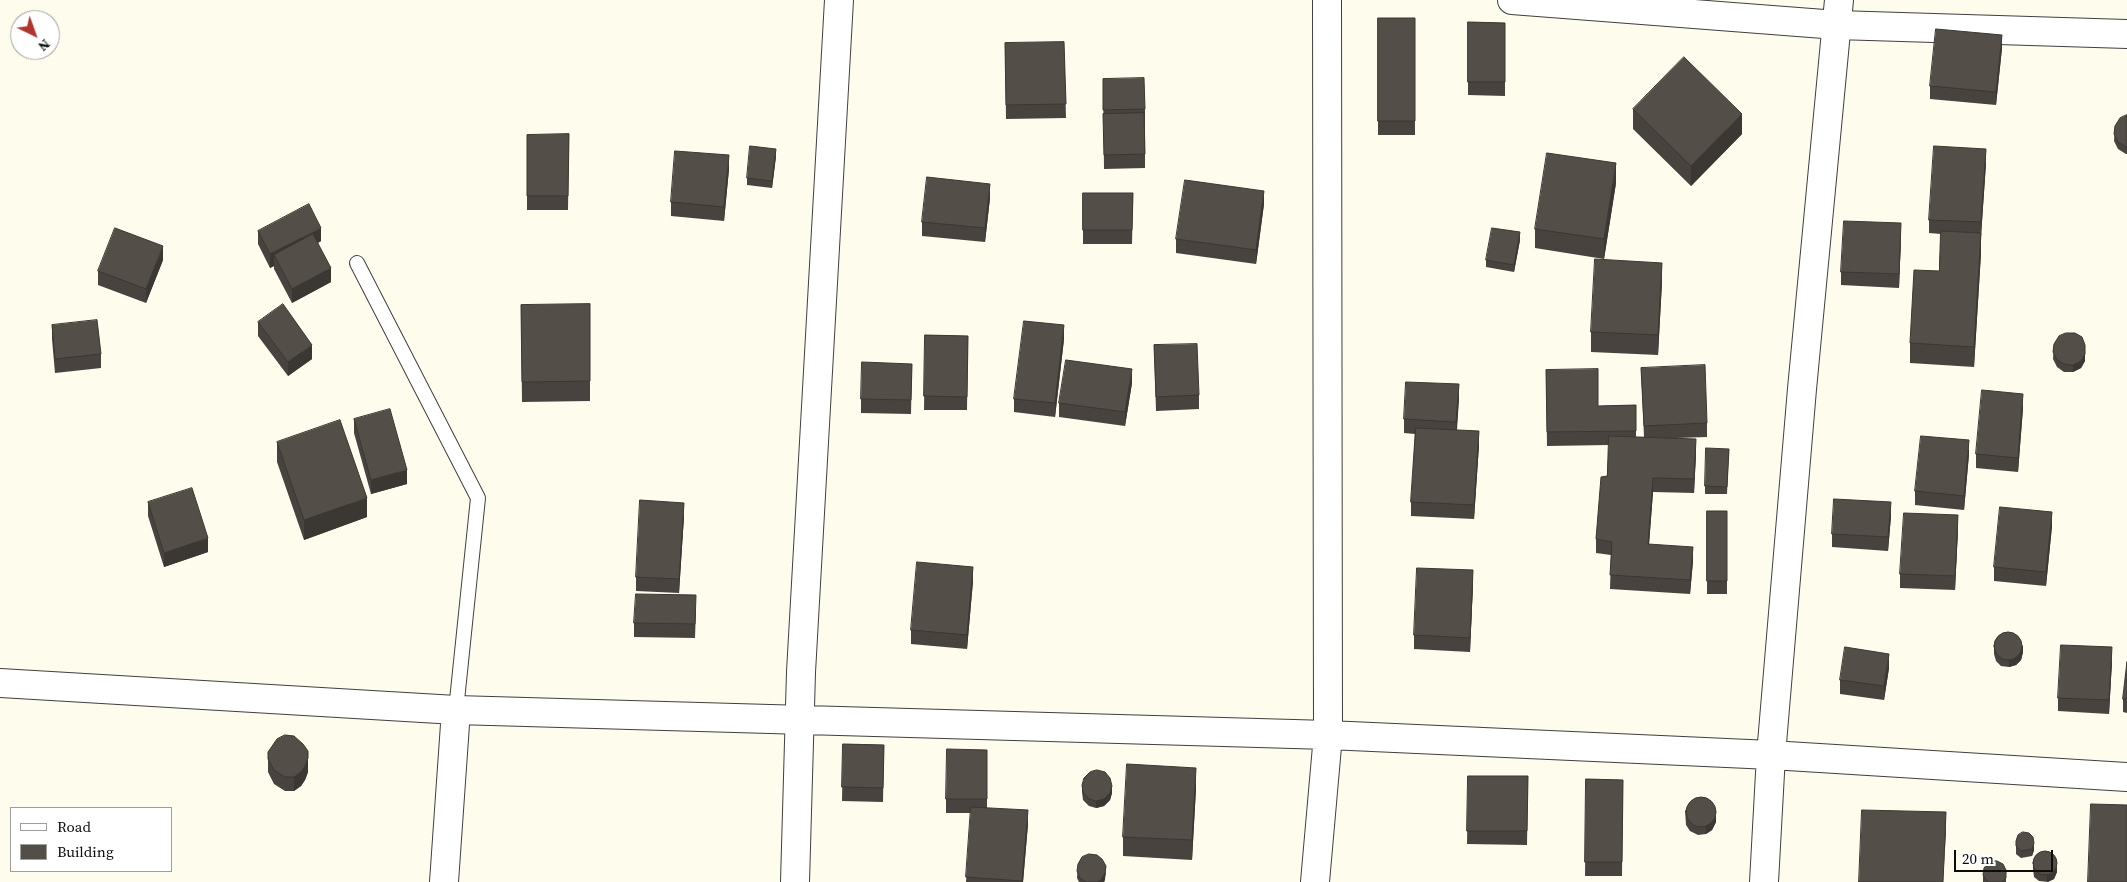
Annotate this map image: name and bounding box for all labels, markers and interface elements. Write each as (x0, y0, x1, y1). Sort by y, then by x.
north arrow (10, 10, 60, 60)
text: N (34, 35, 55, 56)
legend (10, 807, 172, 872)
text: Road (57, 816, 91, 837)
scale bar (1957, 840, 2056, 872)
text: Building (57, 841, 114, 862)
text: 20 m (1962, 848, 1994, 869)

